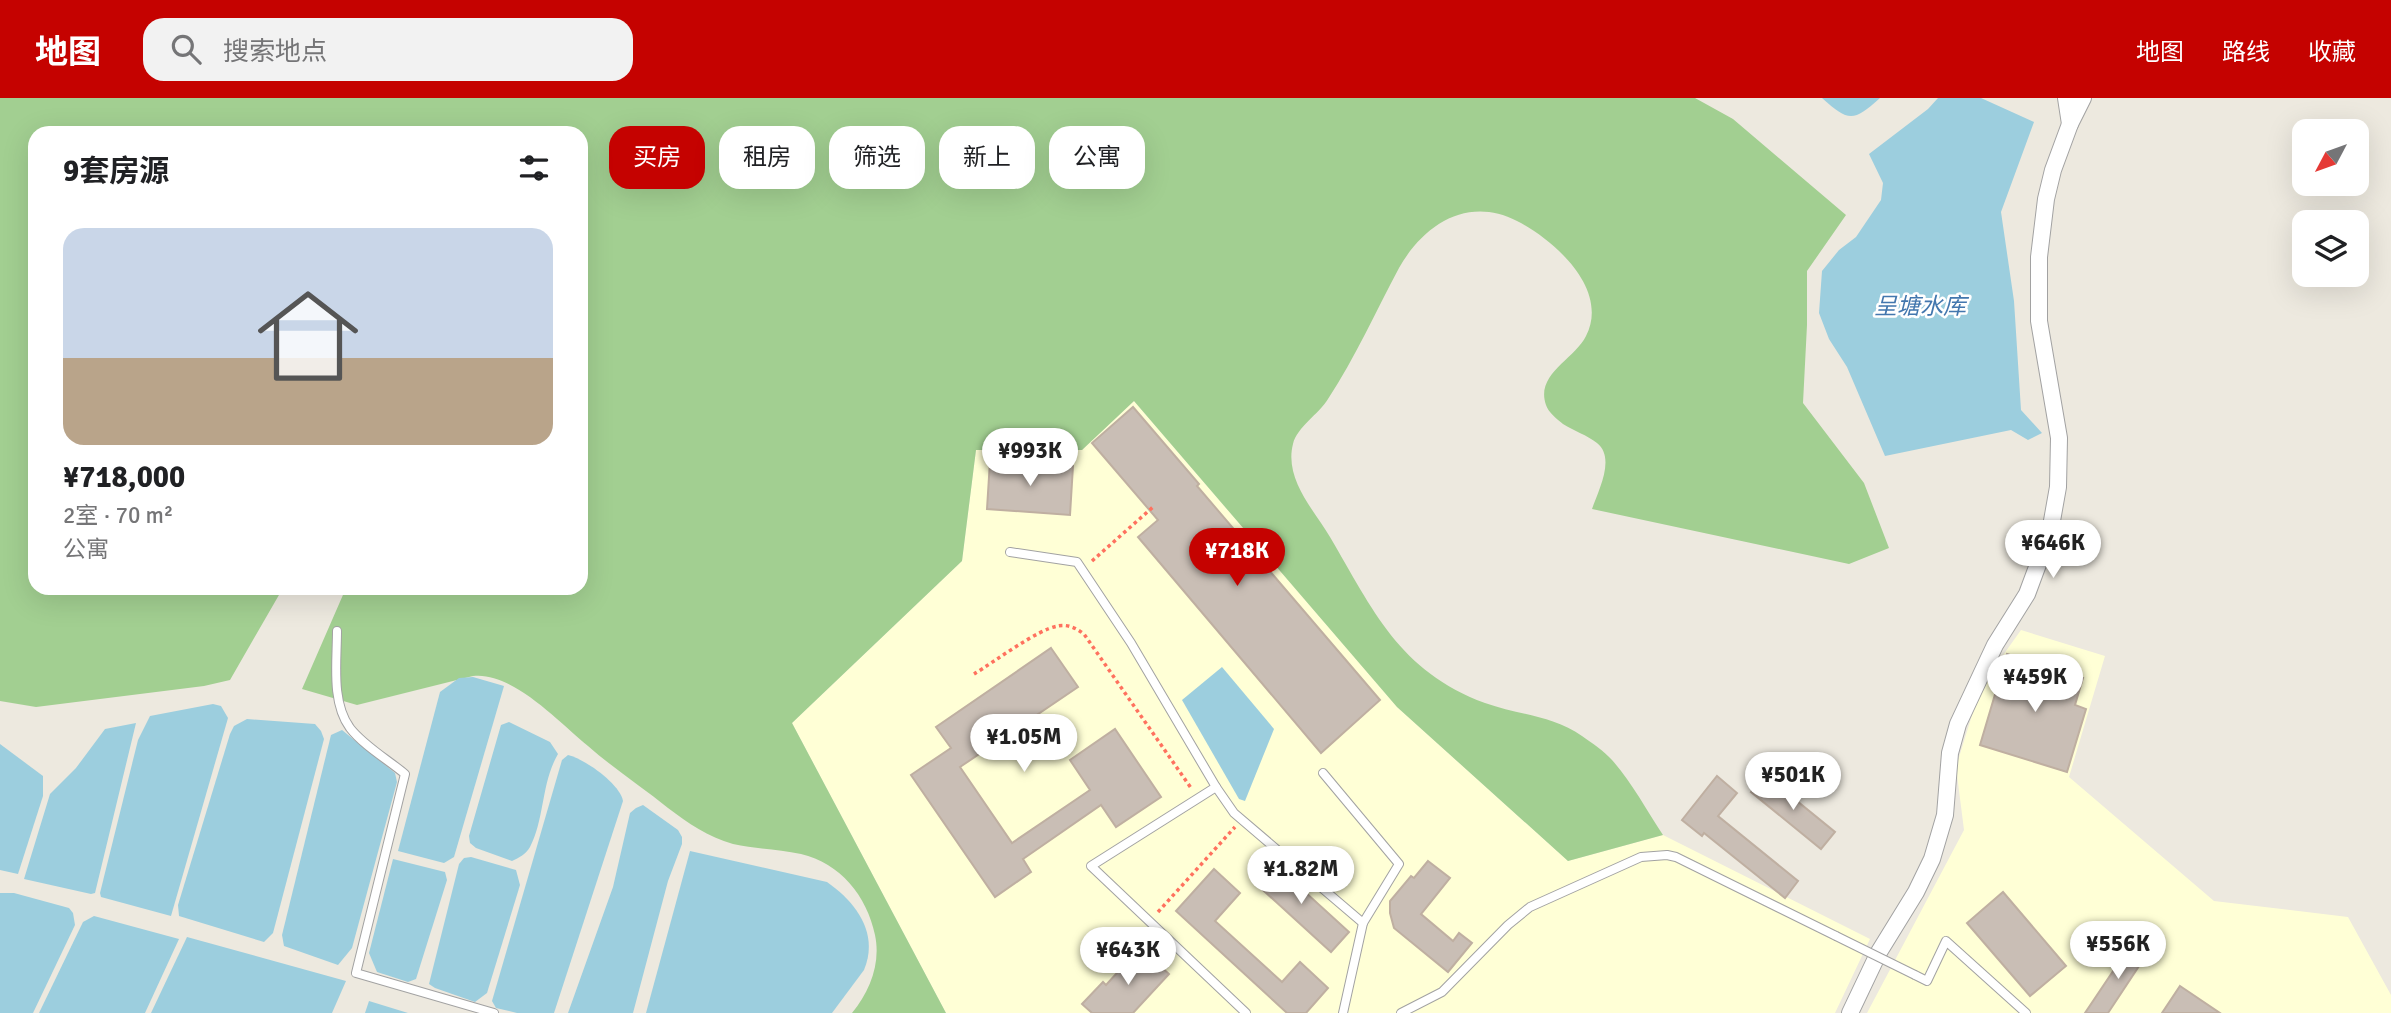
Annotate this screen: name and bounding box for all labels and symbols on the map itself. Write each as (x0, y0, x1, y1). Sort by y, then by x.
north arrow (2292, 119, 2370, 196)
water label: 呈塘水库 (1874, 292, 1970, 321)
pin: ¥993K (981, 428, 1079, 488)
pin: ¥646K (2004, 520, 2102, 580)
pin: ¥718K (1188, 528, 1286, 588)
pin: ¥459K (1986, 654, 2084, 714)
pin: ¥1.05M (967, 714, 1081, 774)
pin: ¥501K (1744, 752, 1842, 812)
pin: ¥1.82M (1244, 846, 1358, 906)
pin: ¥556K (2069, 922, 2167, 981)
pin: ¥643K (1079, 928, 1177, 987)

